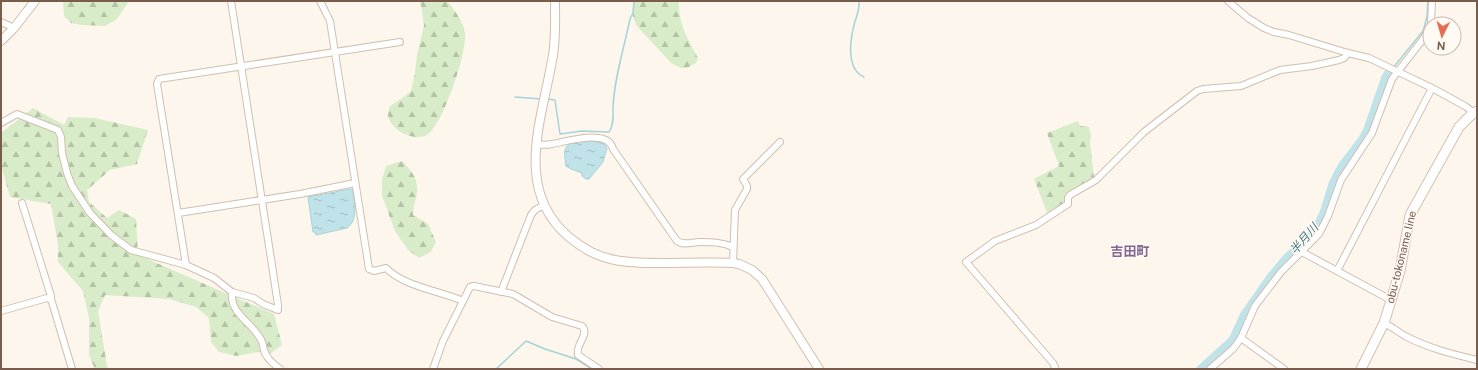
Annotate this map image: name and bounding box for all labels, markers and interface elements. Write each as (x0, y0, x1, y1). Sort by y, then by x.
north arrow (1422, 16, 1462, 56)
text: N (1436, 40, 1446, 52)
street label: obu-tokoname line (1384, 209, 1418, 305)
water label: 半月川 (1287, 219, 1322, 257)
district label: 吉田町 (1110, 244, 1150, 259)

